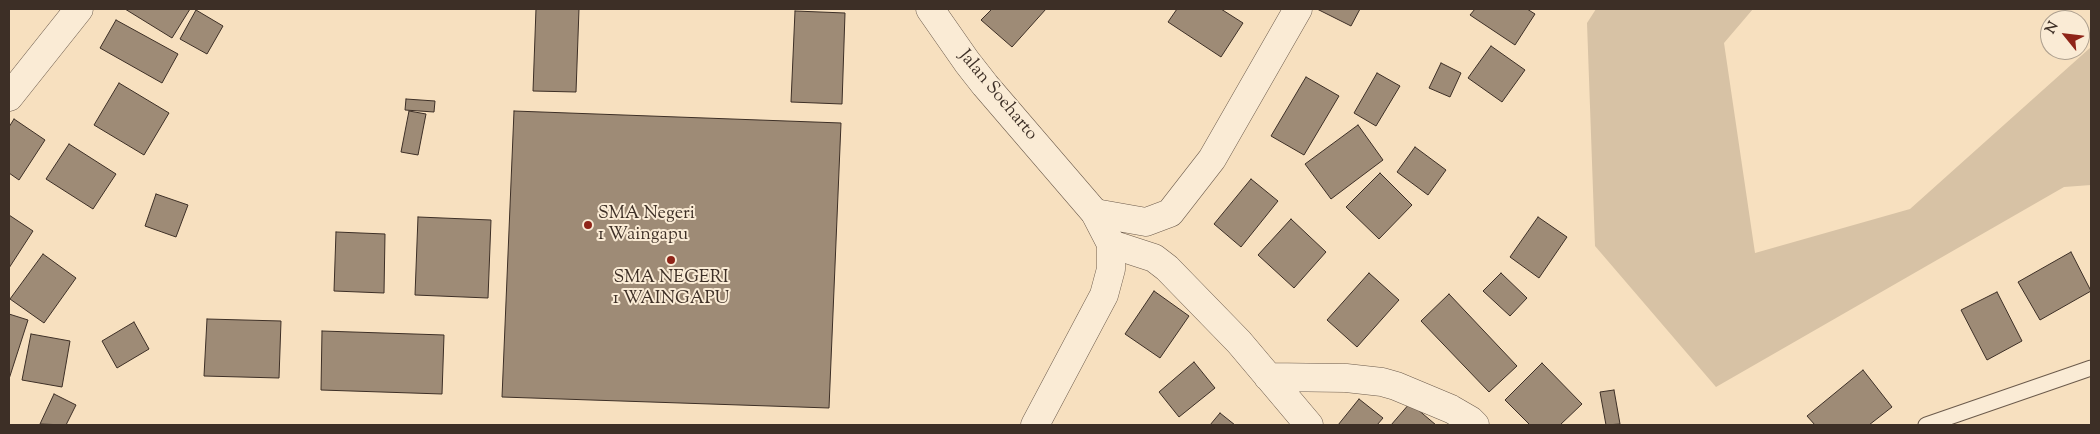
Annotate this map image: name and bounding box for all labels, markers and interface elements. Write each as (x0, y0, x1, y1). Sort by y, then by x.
north arrow (2040, 10, 2090, 60)
text: N (2041, 18, 2064, 38)
street label: Jalan Soeharto (953, 46, 1041, 146)
place label: SMA Negeri 1 Waingapu (598, 204, 695, 246)
marker: SMA Negeri 1 Waingapu (582, 219, 594, 231)
marker: SMA NEGERI 1 WAINGAPU (665, 254, 677, 266)
place label: SMA NEGERI 1 WAINGAPU (613, 268, 729, 310)

